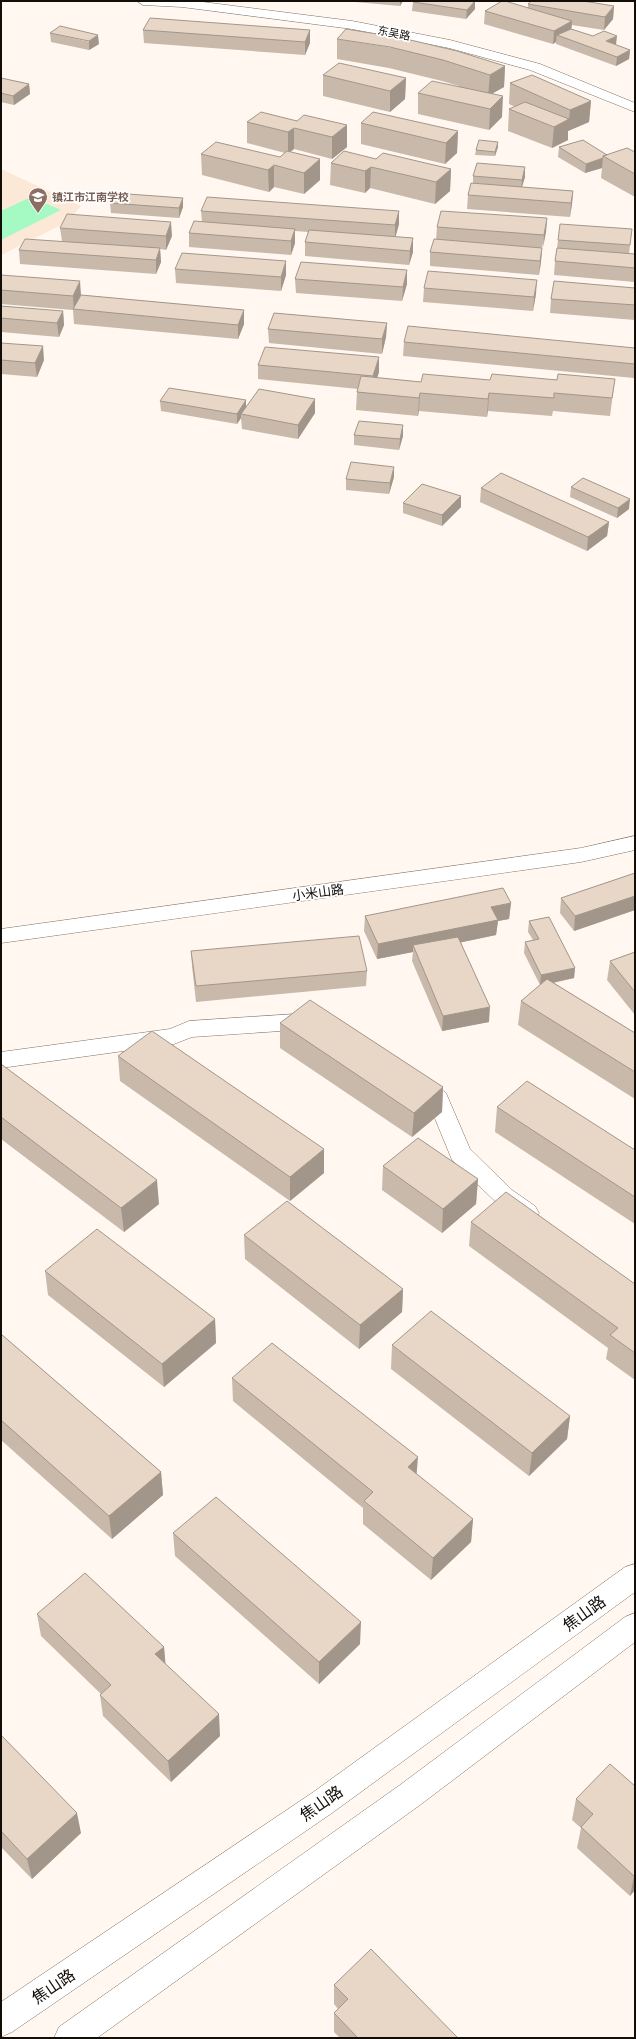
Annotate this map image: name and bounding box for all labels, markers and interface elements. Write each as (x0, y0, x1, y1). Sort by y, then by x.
street label: 东吴路 (376, 23, 412, 43)
school or university icon: 镇江市江南学校 (27, 186, 49, 214)
place label: 镇江市江南学校 (52, 190, 129, 204)
street label: 小米山路 (291, 880, 345, 905)
street label: 焦山路 (559, 1591, 609, 1635)
street label: 焦山路 (296, 1781, 346, 1825)
street label: 焦山路 (28, 1964, 78, 2008)

